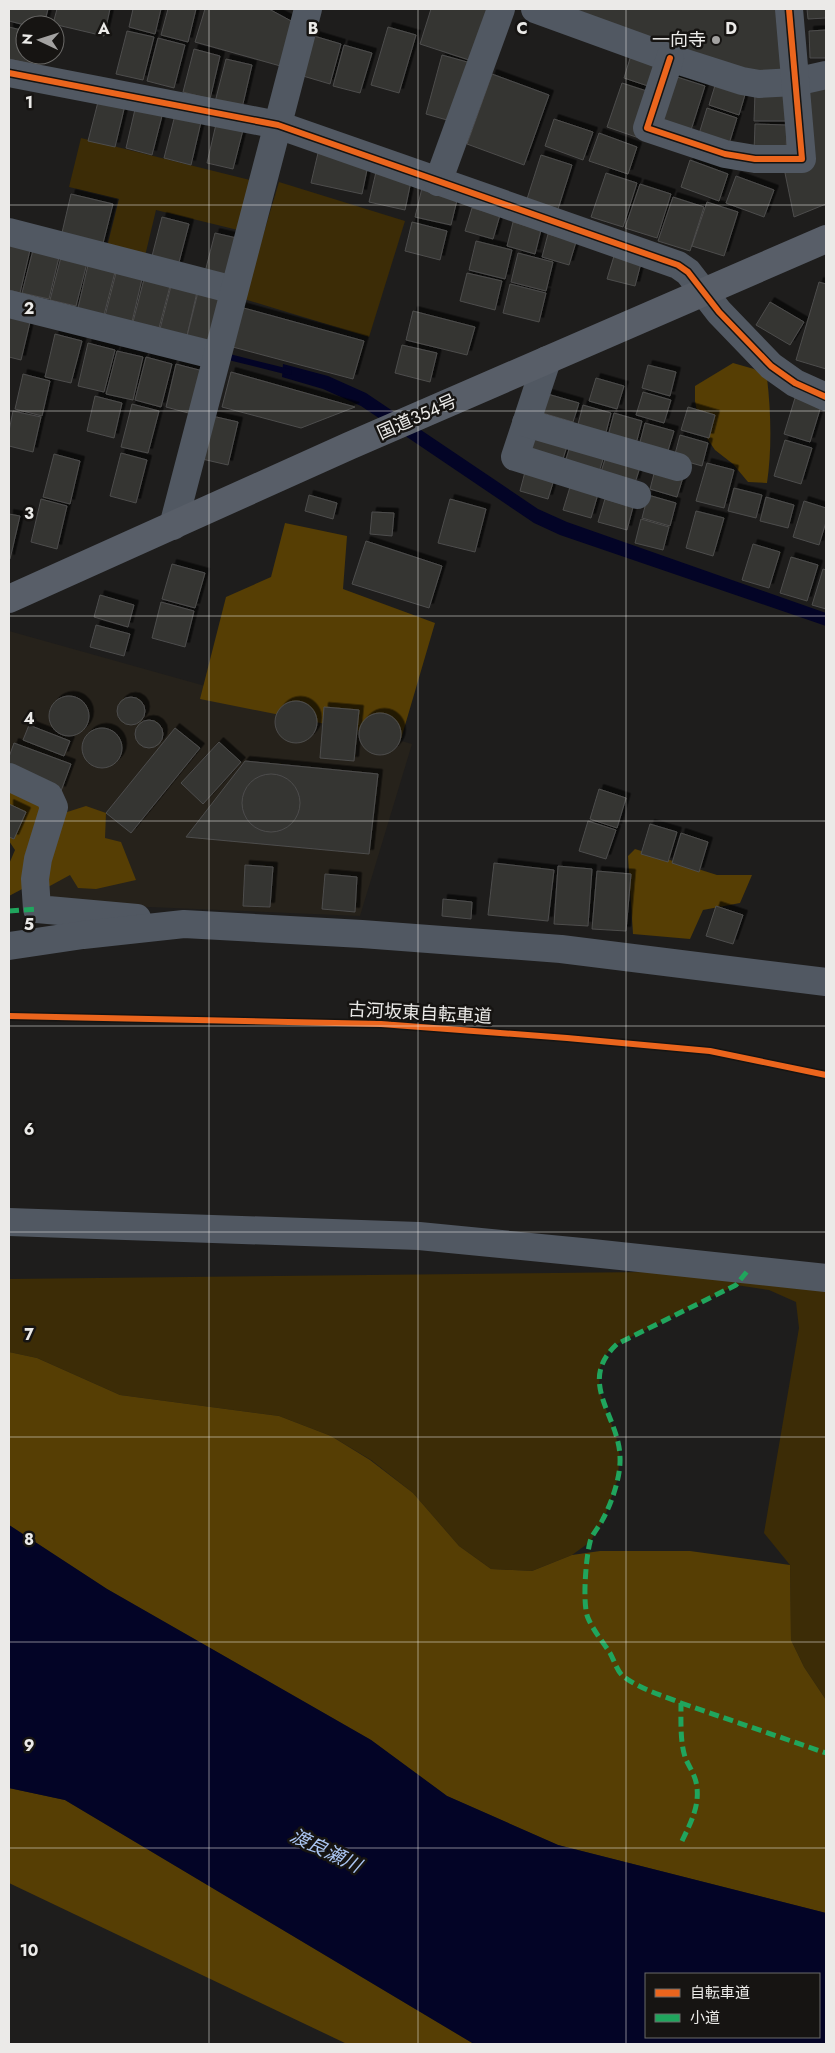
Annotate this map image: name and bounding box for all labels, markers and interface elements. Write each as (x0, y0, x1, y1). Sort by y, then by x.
north arrow (15, 15, 65, 65)
text: A (97, 17, 110, 40)
text: B (308, 17, 318, 40)
text: C (516, 17, 528, 40)
text: D (725, 17, 737, 40)
place label: 一向寺 (652, 27, 706, 53)
text: N (17, 33, 37, 45)
marker: 一向寺 (710, 34, 722, 46)
text: 1 (25, 91, 33, 114)
text: 2 (24, 297, 34, 320)
street label: 国道354号 (373, 388, 461, 446)
text: 3 (24, 502, 34, 525)
text: 4 (23, 707, 35, 730)
text: 5 (24, 913, 34, 936)
street label: 古河坂東自転車道 (347, 996, 493, 1030)
text: 6 (24, 1118, 34, 1141)
text: 7 (24, 1323, 34, 1346)
text: 8 (24, 1528, 34, 1551)
text: 9 (24, 1734, 34, 1757)
water label: 渡良瀬川 (286, 1822, 368, 1880)
text: 10 (20, 1939, 38, 1962)
legend (645, 1973, 820, 2038)
text: 自転車道 (690, 1982, 750, 2004)
text: 小道 (690, 2007, 720, 2029)

